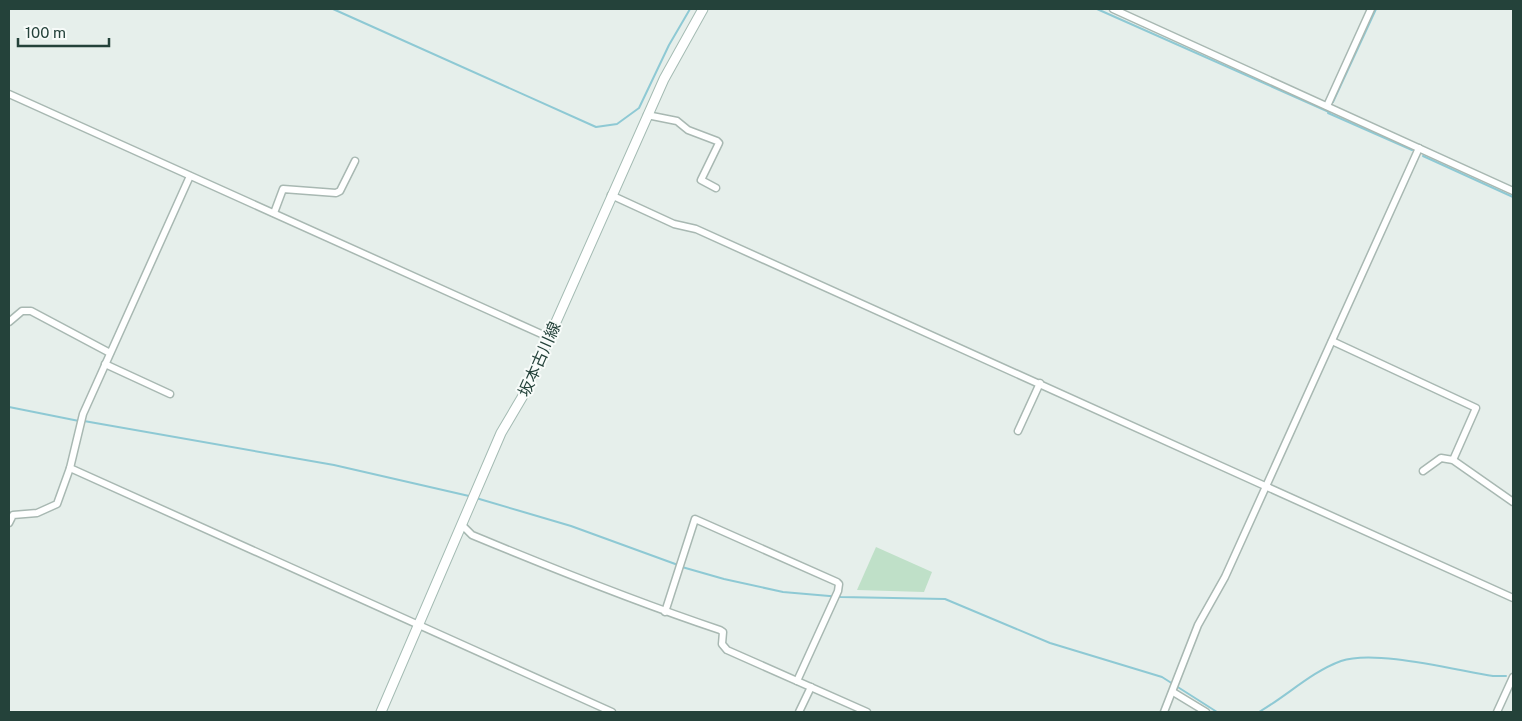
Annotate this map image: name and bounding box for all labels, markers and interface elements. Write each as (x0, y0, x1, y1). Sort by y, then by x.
scale bar (18, 15, 109, 47)
text: 100 m (25, 24, 66, 41)
street label: 坂本古川線 (515, 319, 564, 400)

